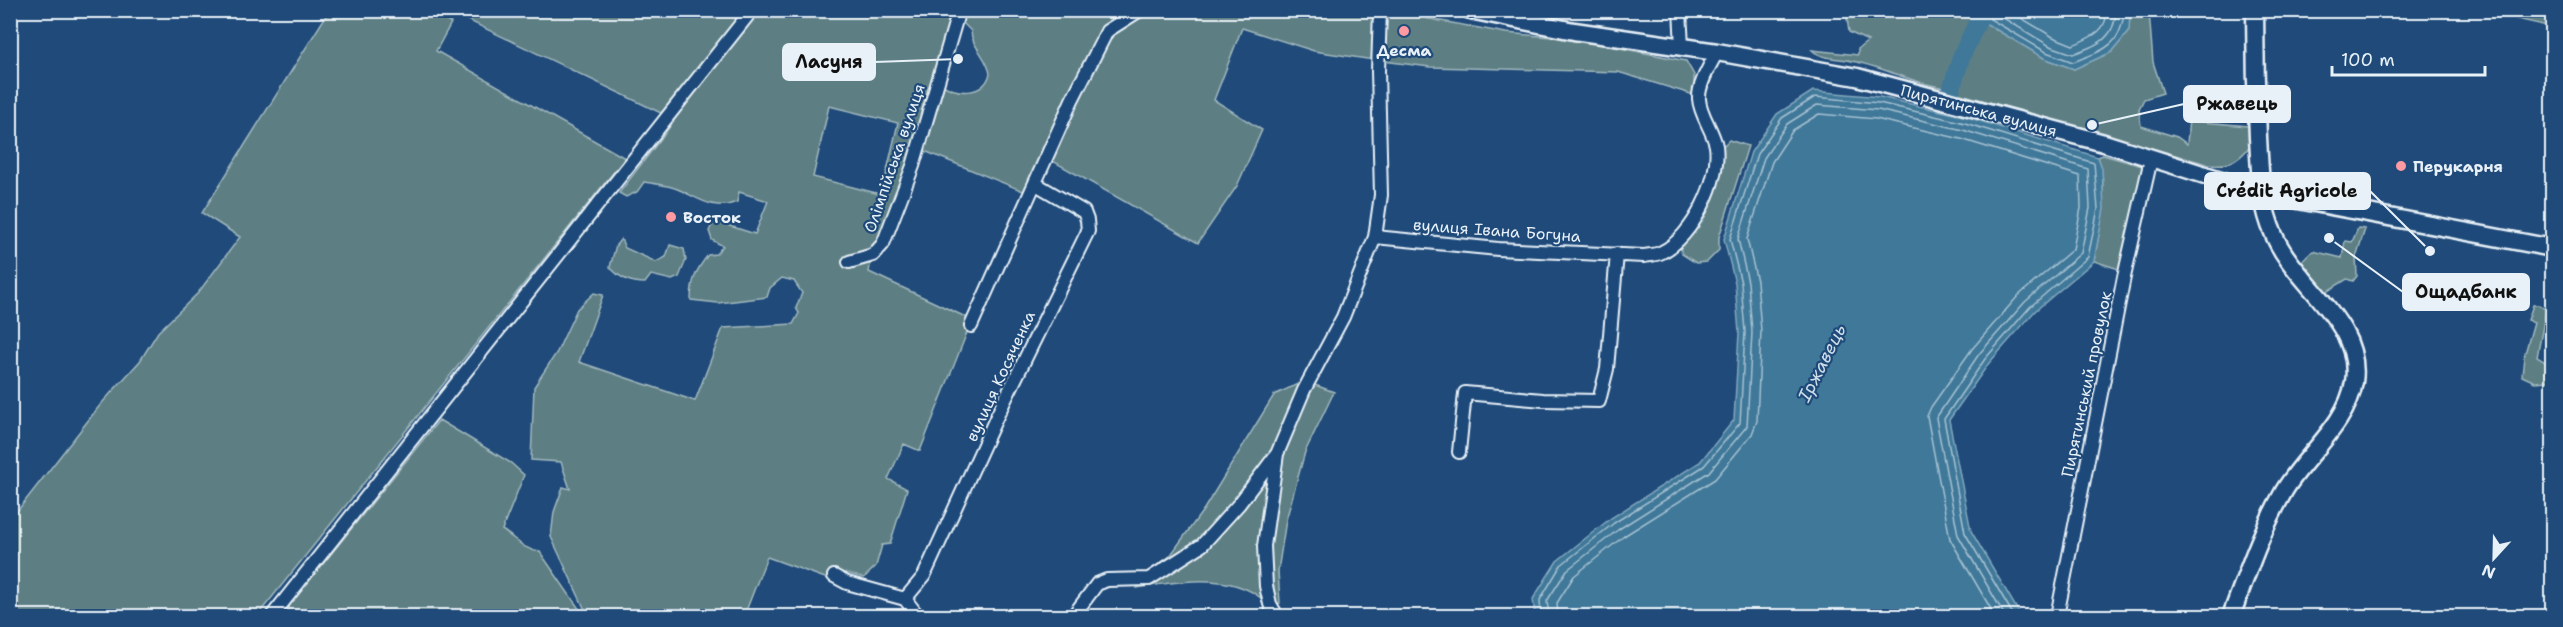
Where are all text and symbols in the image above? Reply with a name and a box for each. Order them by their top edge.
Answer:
marker: Десма [1397,24,1411,38]
scale bar [2332,39,2485,77]
place label: Десма [1376,40,1432,61]
callout: Ласуня [783,44,875,80]
text: 100 m [2341,48,2395,72]
text: Ласуня [795,50,863,74]
street label: Пирятинська вулиця [1898,79,2059,141]
street label: Олімпійська вулиця [859,81,930,235]
callout: Ржавець [2184,86,2290,122]
text: Ржавець [2196,92,2278,116]
place label: Перукарня [2413,156,2503,177]
marker: Перукарня [2394,159,2408,173]
callout: Crédit Agricole [2205,173,2370,209]
text: Crédit Agricole [2216,179,2358,203]
place label: Восток [683,207,741,228]
marker: Восток [664,210,678,224]
street label: вулиця Івана Богуна [1412,214,1582,247]
callout: Ощадбанк [2403,274,2529,310]
text: Ощадбанк [2415,280,2517,304]
street label: Пирятинський провулок [2057,289,2117,479]
street label: вулиця Косяченка [961,307,1040,445]
water label: Іржавець [1792,320,1852,407]
north arrow [2464,528,2524,588]
text: N [2479,559,2498,584]

